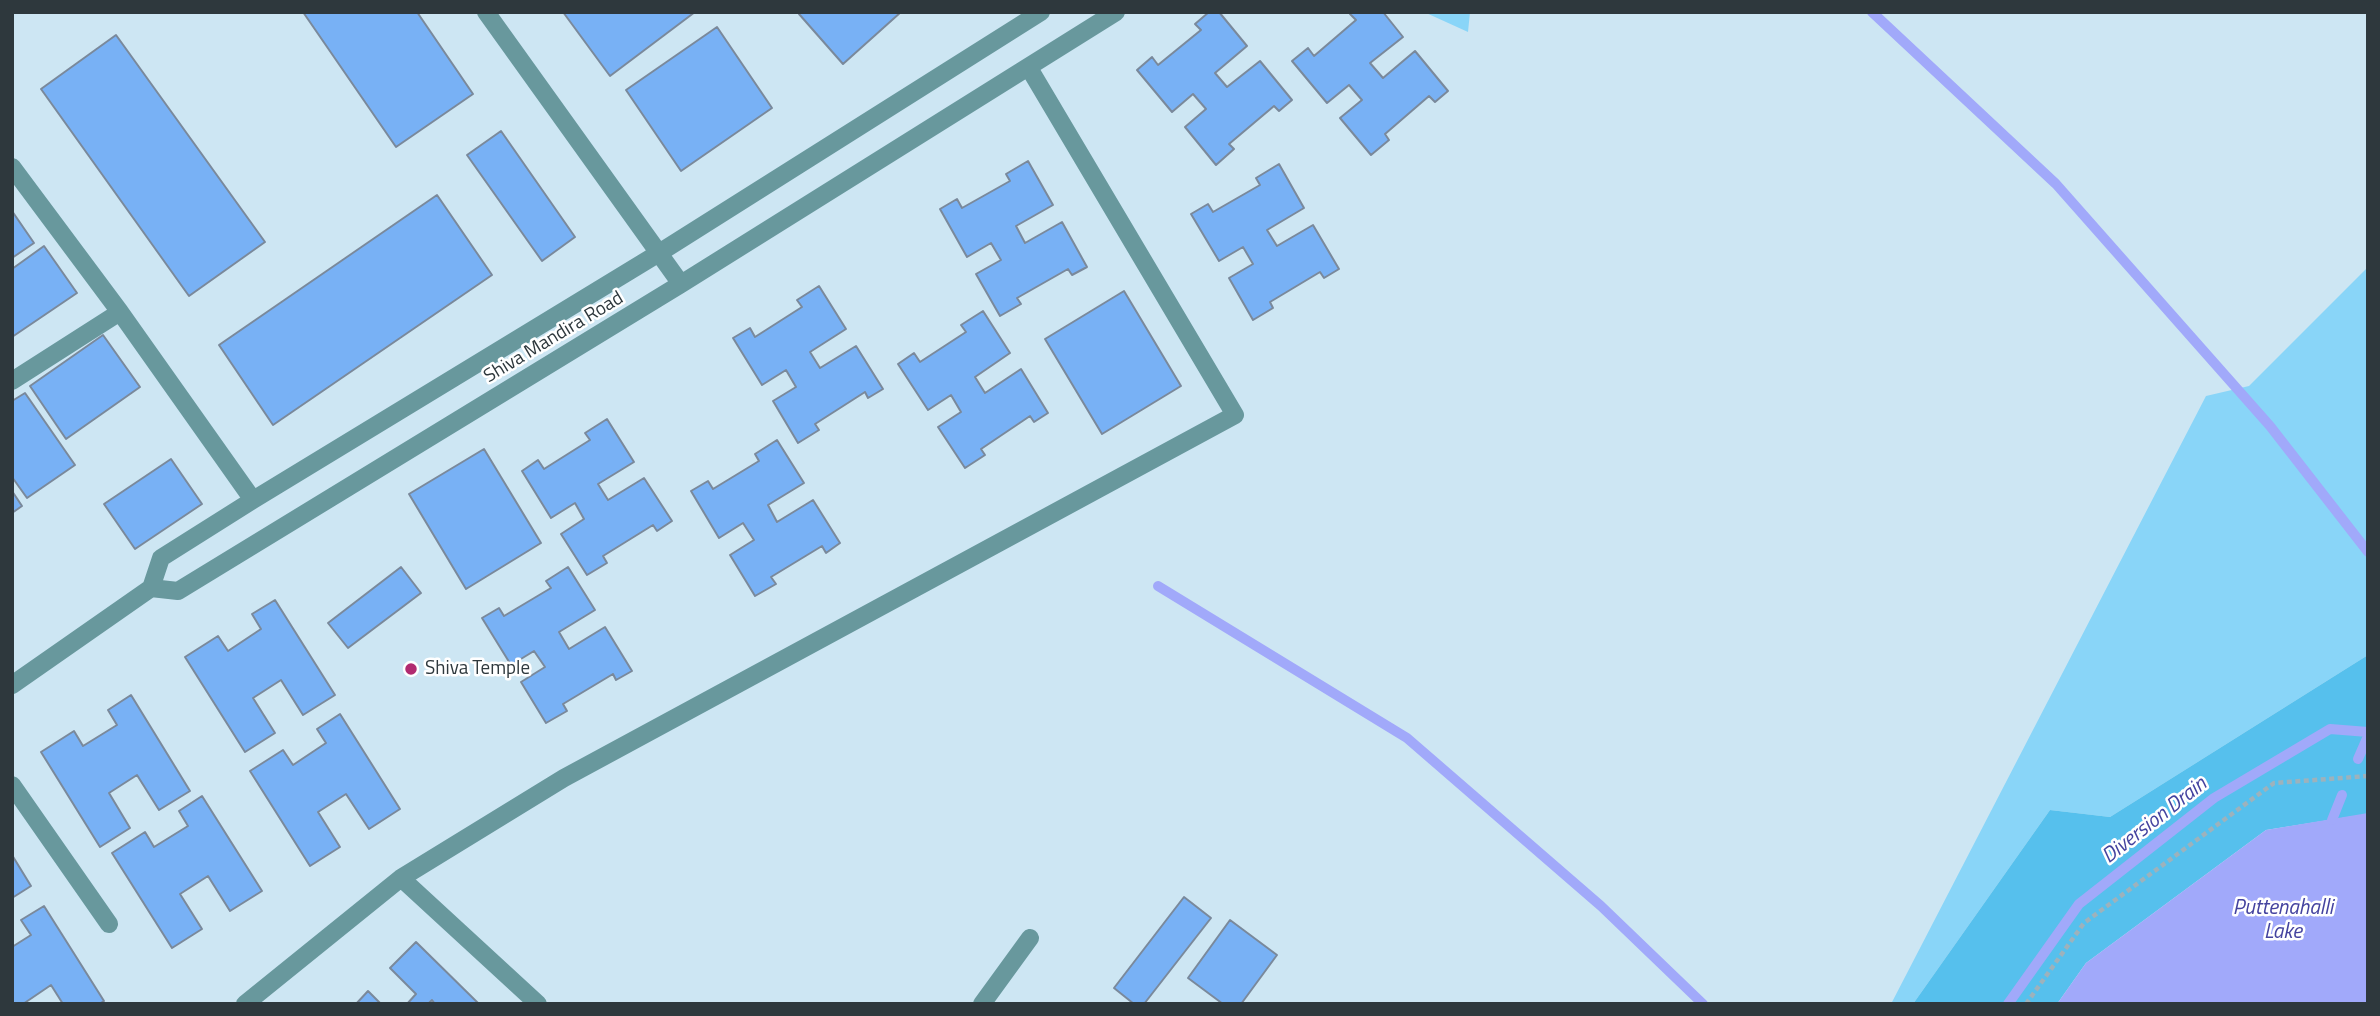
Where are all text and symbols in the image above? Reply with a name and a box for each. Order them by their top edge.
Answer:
street label: Shiva Mandira Road [480,287,628,389]
place label: Shiva Temple [425,658,530,680]
marker: Shiva Temple [403,661,419,677]
water label: Diversion Drain [2098,772,2212,870]
water label: Puttenahalli Lake [2233,896,2333,946]

